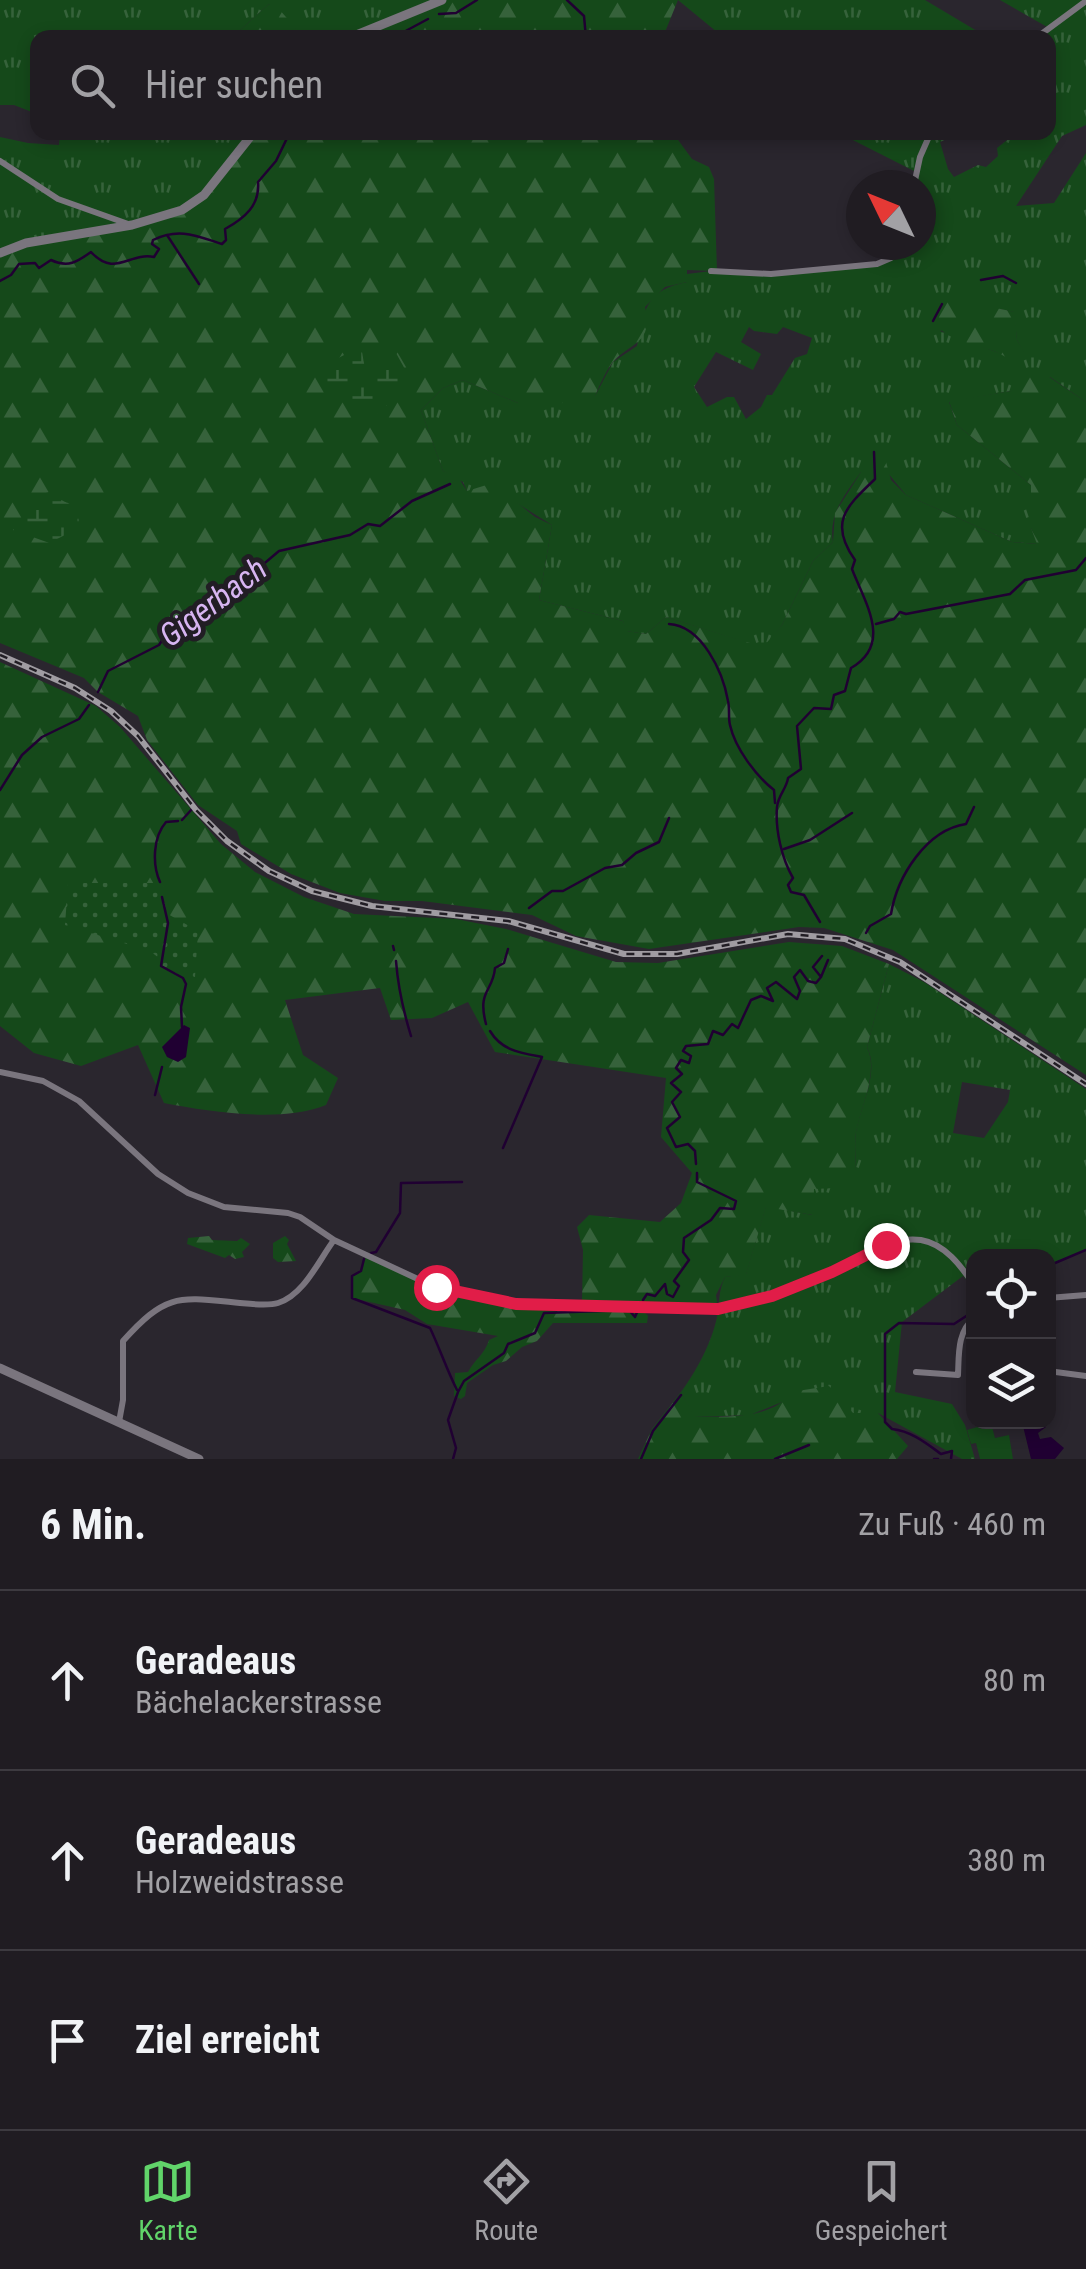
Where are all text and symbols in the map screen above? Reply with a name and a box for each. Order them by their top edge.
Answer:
search box [30,30,1056,140]
icon: search [65,58,120,113]
text: Hier suchen [145,63,323,107]
north arrow [846,170,936,260]
water label: Gigerbach [152,549,274,655]
route end [864,1223,910,1269]
map controls [966,1249,1056,1429]
button: locate [966,1249,1056,1339]
route start [414,1265,460,1311]
button: layers [966,1339,1056,1429]
text: 6 Min. [40,1500,146,1549]
text: Zu Fuß · 460 m [858,1505,1046,1543]
text: Geradeaus [135,1639,296,1683]
icon: ahead [40,1653,95,1708]
text: 80 m [983,1661,1046,1699]
text: Bächelackerstrasse [135,1683,382,1721]
text: Geradeaus [135,1819,296,1863]
icon: ahead [40,1833,95,1888]
text: 380 m [967,1841,1046,1879]
text: Holzweidstrasse [135,1863,344,1901]
icon: arrive [40,2013,95,2068]
text: Ziel erreicht [135,2018,320,2062]
tab: Karte [138,2154,198,2247]
tab: Route [474,2154,538,2247]
tab: Gespeichert [815,2154,948,2247]

